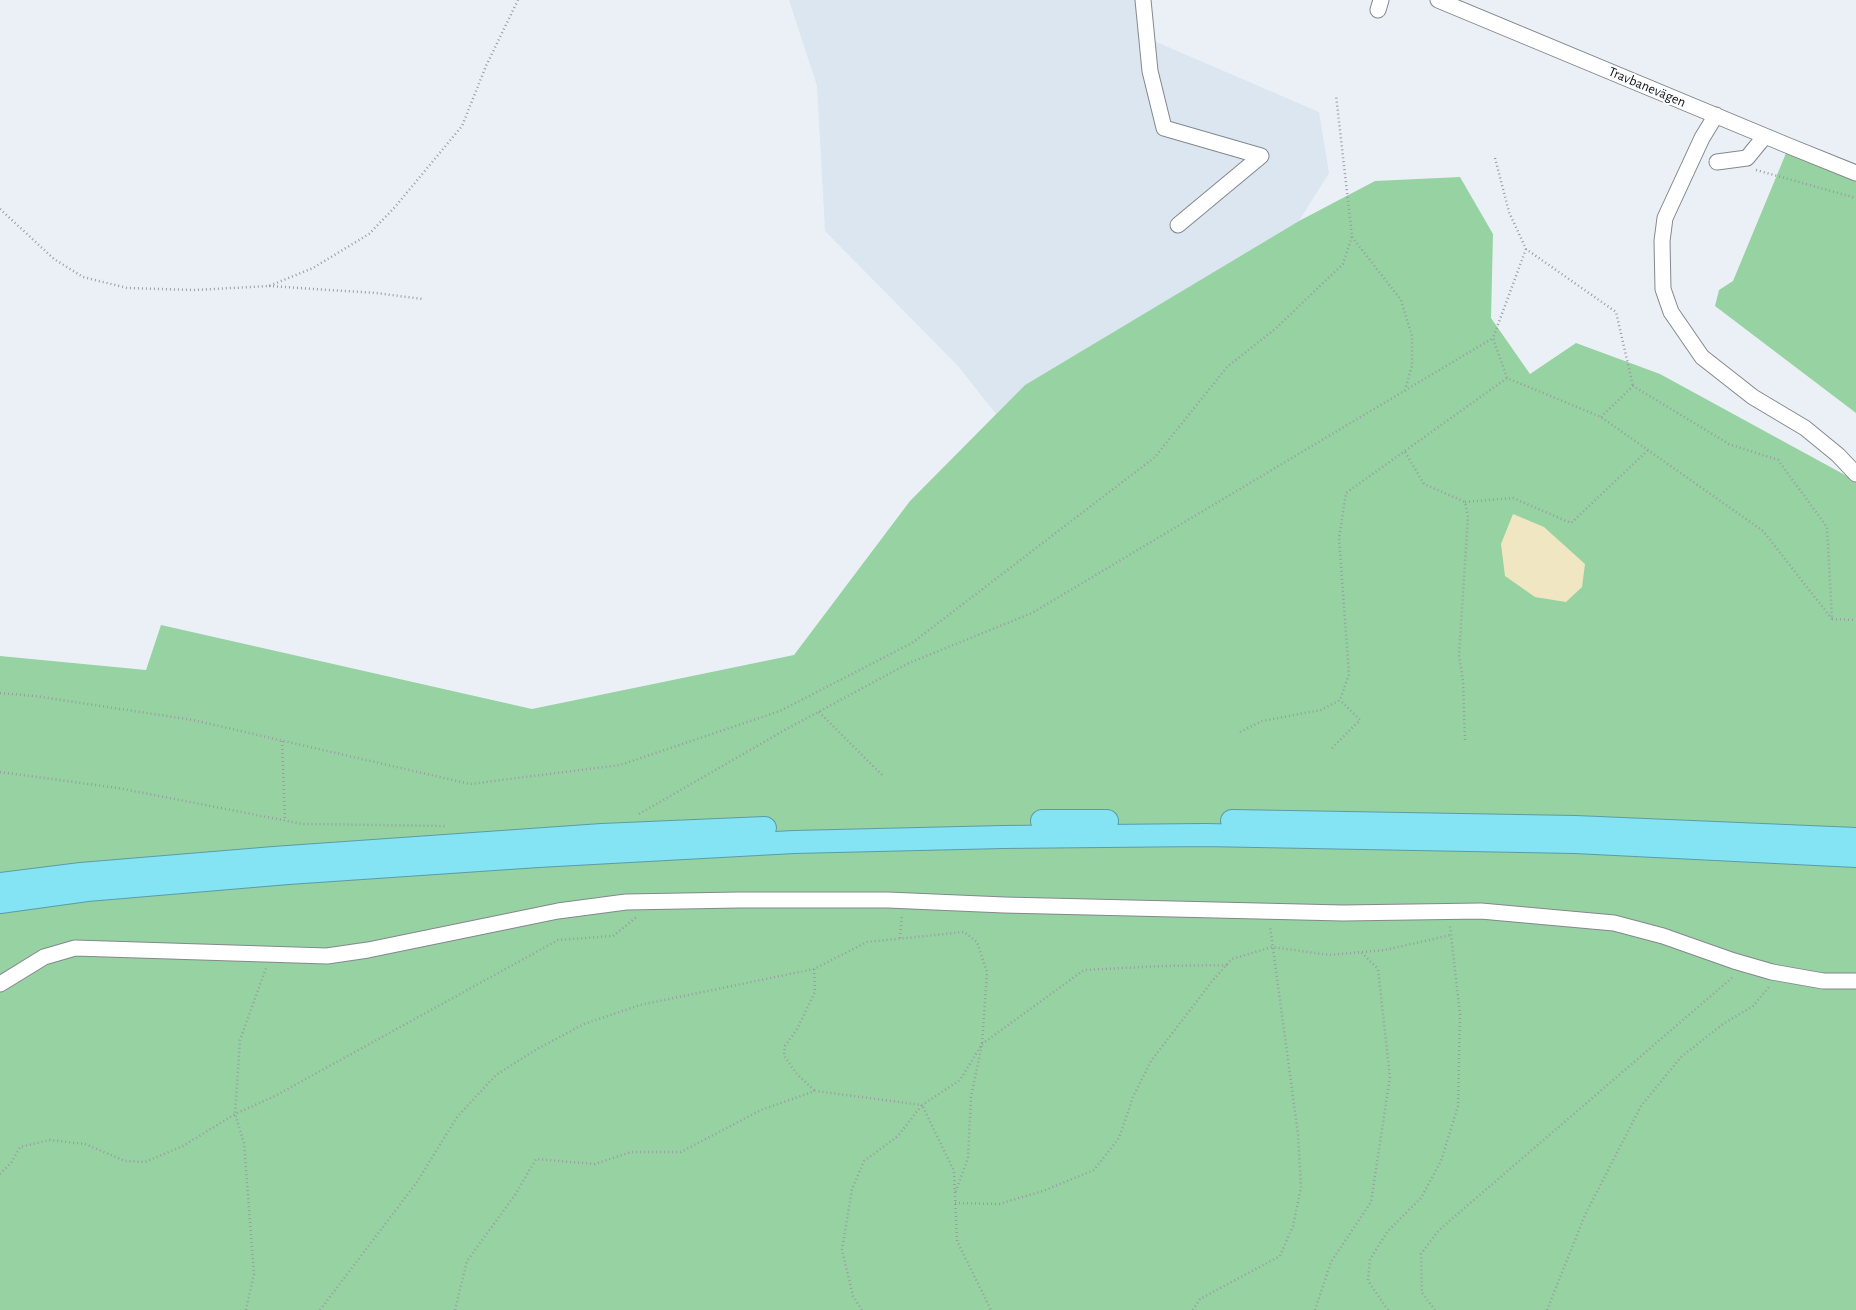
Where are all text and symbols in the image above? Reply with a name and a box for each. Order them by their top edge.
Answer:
street label: Travbanevägen [1606,63,1688,111]

